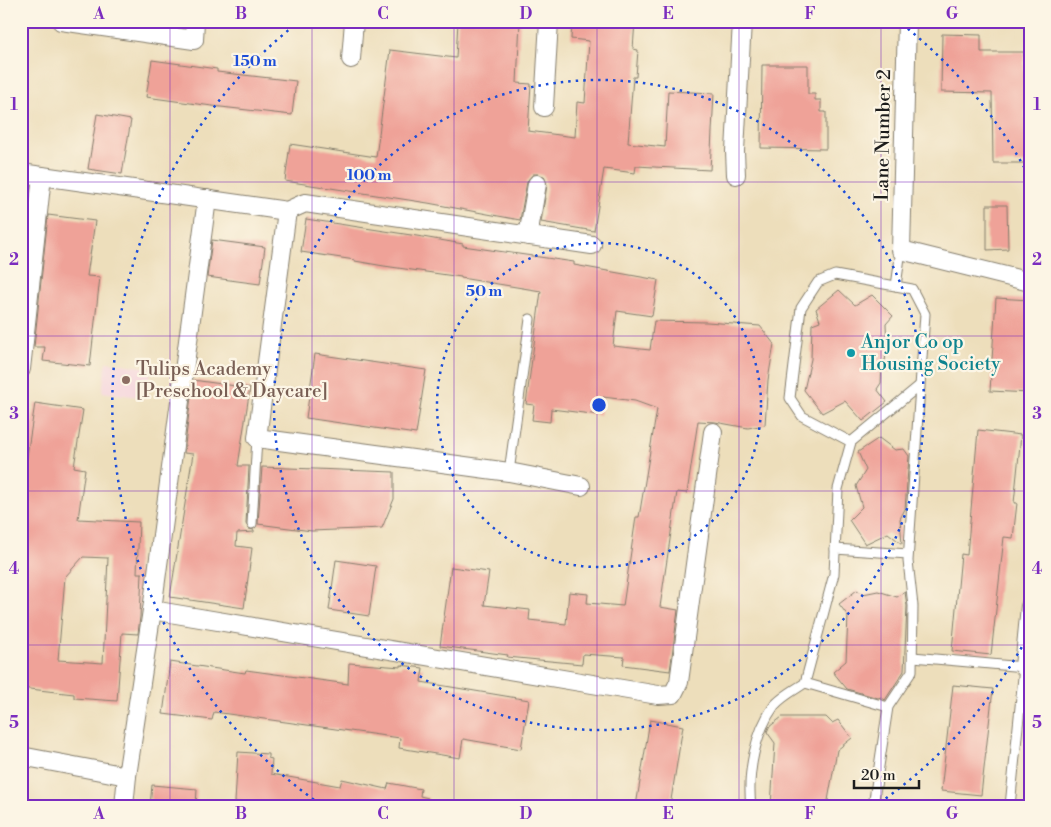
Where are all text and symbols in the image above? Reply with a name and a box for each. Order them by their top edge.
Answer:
text: A [92,4,105,24]
text: B [235,4,247,24]
text: C [377,4,389,24]
text: D [520,4,533,24]
text: E [662,4,674,24]
text: F [804,4,816,24]
text: G [946,4,959,24]
text: 150 m [233,52,277,71]
street label: Lane Number 2 [870,69,896,201]
text: 1 [10,95,18,115]
text: 1 [1033,95,1041,115]
text: 100 m [347,166,392,185]
text: 2 [9,250,19,270]
text: 2 [1032,250,1042,270]
text: 50 m [466,282,502,301]
place label: Anjor Co op Housing Society [860,330,1001,376]
marker: Anjor Co op Housing Society [845,347,857,359]
place label: Tulips Academy [Preschool & Daycare] [136,357,328,403]
marker: Tulips Academy [Preschool & Daycare] [120,374,132,386]
centre of rings [590,396,608,414]
text: 3 [9,404,19,424]
text: 3 [1032,404,1042,424]
text: 4 [9,559,20,579]
text: 4 [1032,559,1043,579]
text: 5 [9,713,19,733]
text: 5 [1032,713,1042,733]
scale bar [854,757,918,789]
text: 20 m [861,766,896,785]
text: A [92,804,105,824]
text: B [235,804,247,824]
text: C [377,804,389,824]
text: D [520,804,533,824]
text: E [662,804,674,824]
text: F [804,804,816,824]
text: G [946,804,959,824]

